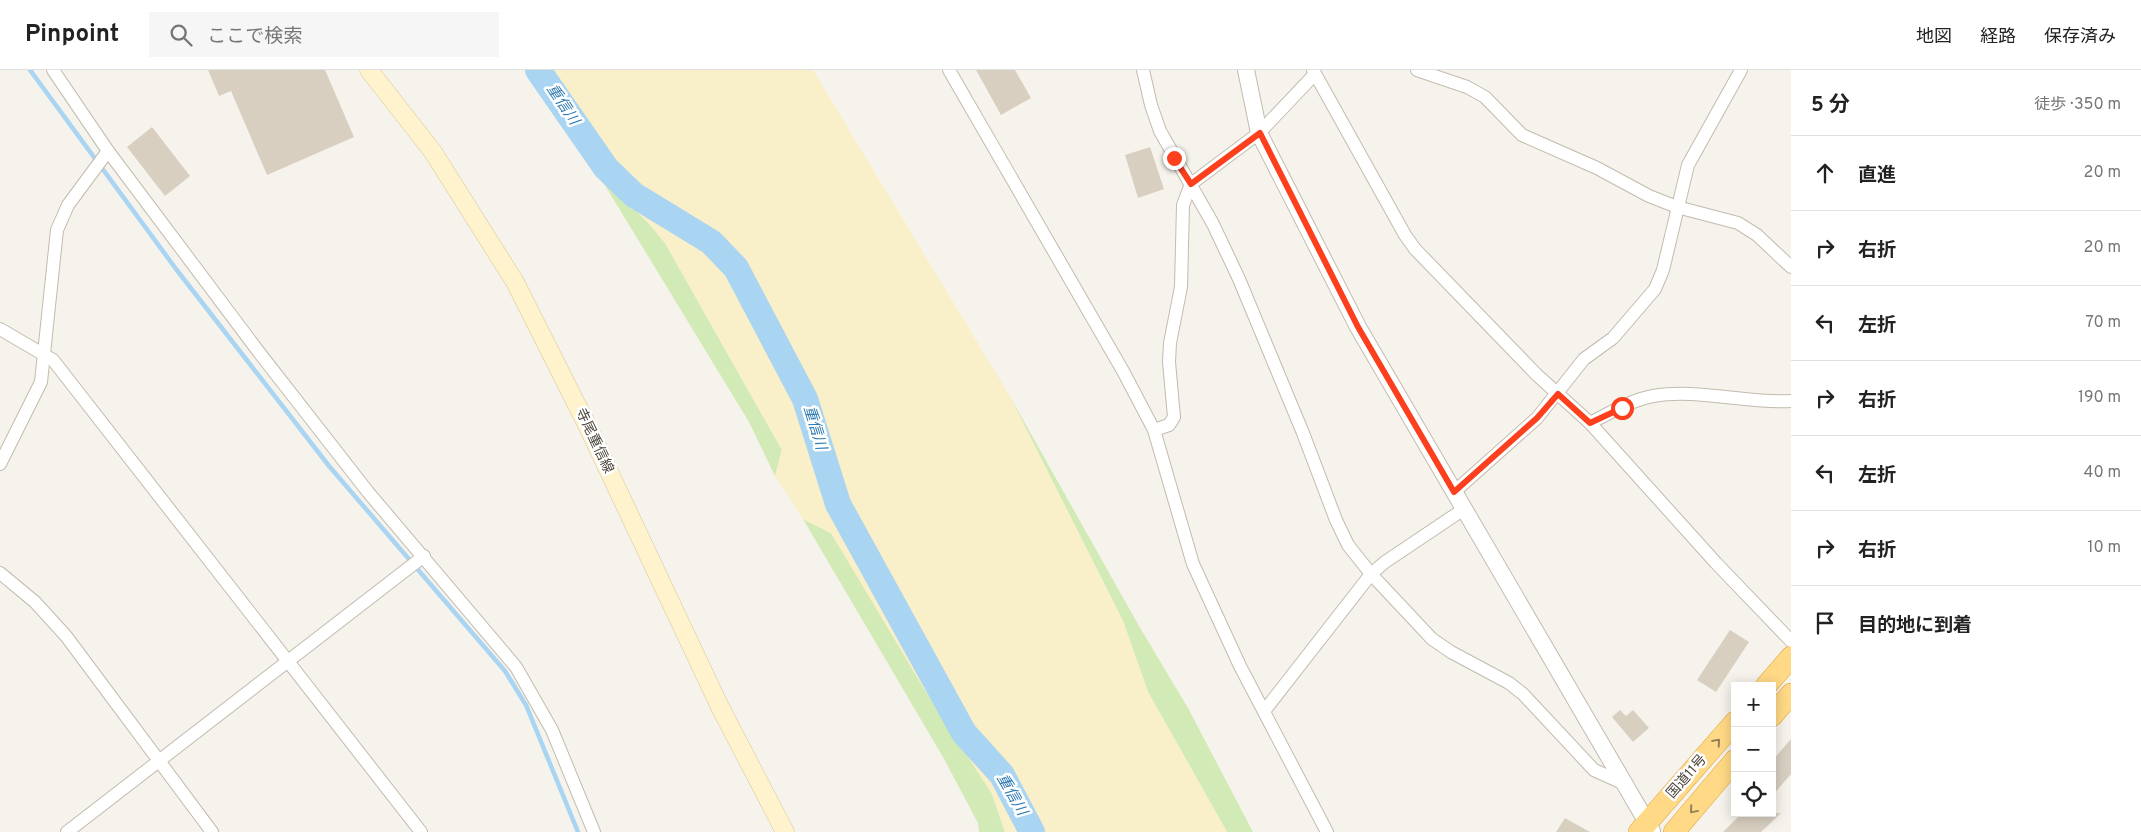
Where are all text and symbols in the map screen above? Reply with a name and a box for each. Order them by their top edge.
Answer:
search box [149,12,499,57]
text: Pinpoint [25,20,119,50]
icon: search [167,21,195,49]
text: ここで検索 [207,25,302,49]
text: 地図 [1916,26,1952,49]
text: 経路 [1980,26,2016,49]
text: 保存済み [2044,26,2116,49]
water label: 重信川 [542,81,584,131]
text: 5 分 [1811,92,1850,119]
text: 徒歩 · 350 m [2034,95,2121,115]
route end [1163,147,1186,170]
icon: ahead [1811,159,1839,187]
text: 20 m [2084,163,2121,183]
text: 直進 [1858,164,1896,188]
icon: right [1811,234,1839,262]
text: 20 m [2084,238,2121,258]
text: 右折 [1858,239,1896,263]
icon: left [1811,309,1839,337]
text: 70 m [2086,313,2121,333]
text: 左折 [1858,314,1896,338]
icon: right [1811,384,1839,412]
text: 190 m [2078,388,2121,408]
text: 右折 [1858,389,1896,413]
route start [1611,397,1634,420]
water label: 重信川 [798,404,830,454]
street label: 寺尾重信線 [572,406,616,476]
icon: left [1811,459,1839,487]
text: 40 m [2083,463,2121,483]
text: 左折 [1858,464,1896,488]
icon: right [1811,534,1839,562]
text: 10 m [2087,538,2121,558]
text: 右折 [1858,539,1896,563]
icon: arrive [1811,609,1839,637]
text: 目的地に到着 [1858,614,1972,638]
map controls [1731,682,1776,817]
button: + [1731,682,1776,727]
button: − [1731,727,1776,772]
one-way arrow [1711,739,1720,748]
street label: 国道11号 [1663,752,1711,802]
water label: 重信川 [992,771,1031,821]
button: locate [1731,772,1776,817]
one-way arrow [1690,804,1699,813]

